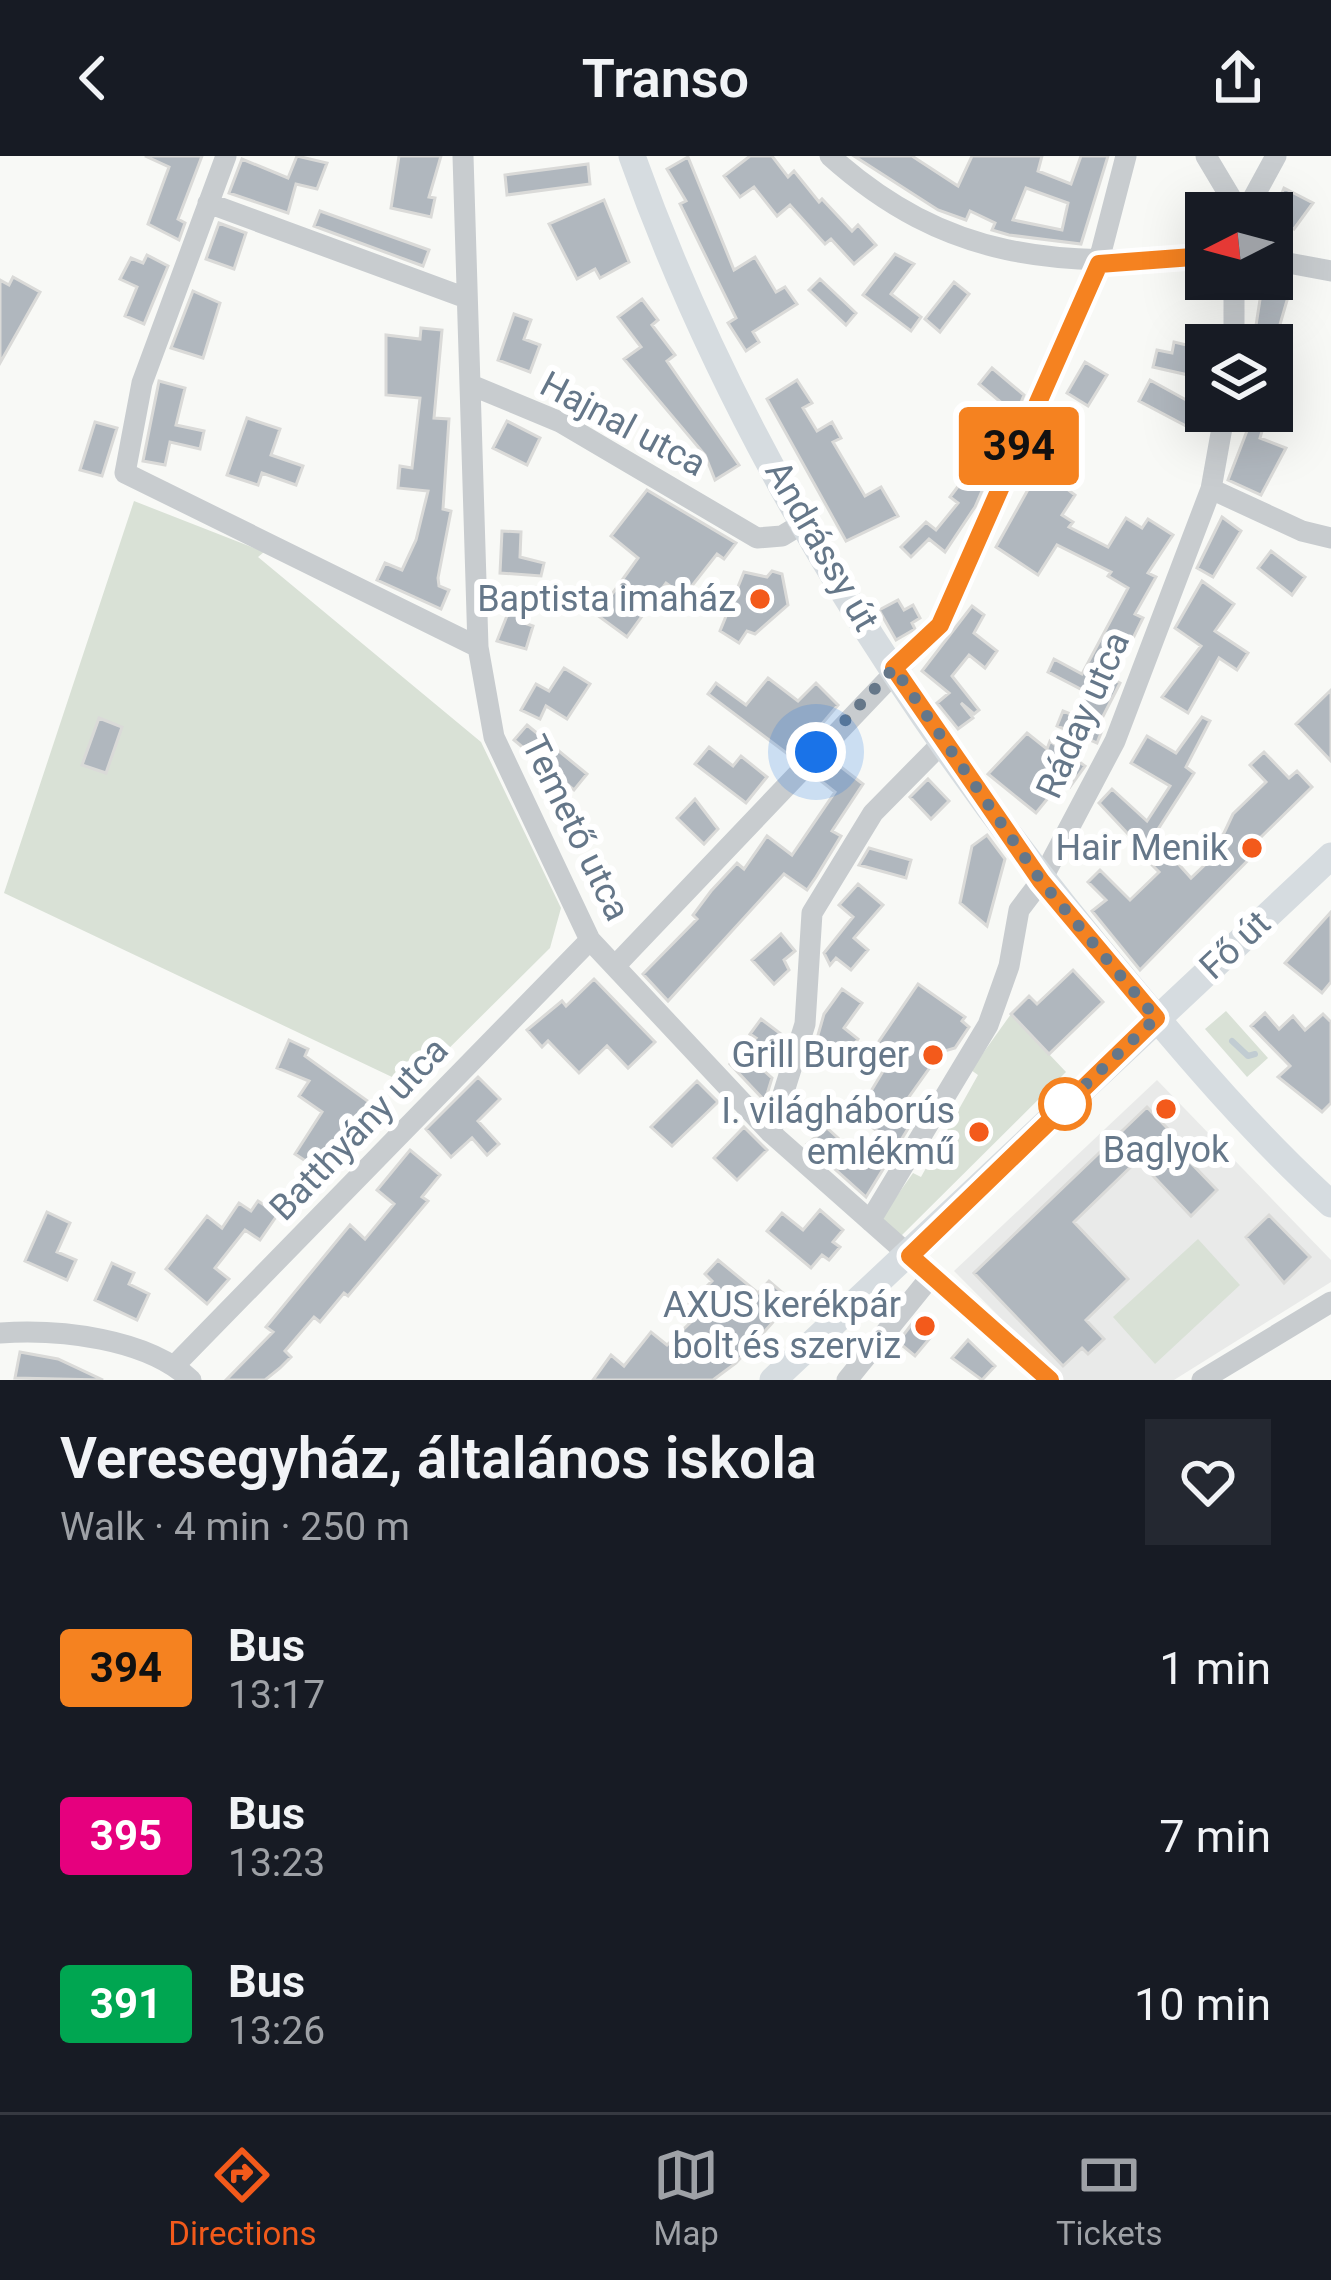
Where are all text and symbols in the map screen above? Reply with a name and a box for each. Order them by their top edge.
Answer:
icon: back [60,45,126,111]
icon: share [1205,45,1271,111]
text: Transo [582,47,749,110]
north arrow [1185,192,1293,300]
map controls [1185,192,1293,432]
button: layers [1185,324,1293,432]
street label: Hajnal utca [533,363,713,485]
line badge: 394 [950,407,1088,485]
text: 394 [983,421,1055,470]
street label: Andrássy út [756,453,888,639]
place label: Baptista imaház [477,578,736,620]
marker: Baptista imaház [747,586,773,612]
street label: Ráday utca [1028,625,1138,805]
your location [786,722,846,782]
street label: Temető utca [513,729,639,927]
place label: Hair Menik [1055,827,1229,869]
marker: Hair Menik [1239,835,1265,861]
street label: Fő út [1191,902,1279,988]
street label: Batthyány utca [261,1029,457,1229]
place label: Grill Burger [731,1034,909,1076]
marker: Grill Burger [920,1042,946,1068]
unlabelled marker [1040,1079,1090,1129]
place label: I. világháborús emlékmű [721,1090,955,1173]
marker: Baglyok [1153,1096,1179,1122]
marker: I. világháborús emlékmű [966,1119,992,1145]
place label: Baglyok [1103,1129,1230,1171]
place label: AXUS kerékpár bolt és szerviz [663,1284,901,1367]
marker: AXUS kerékpár bolt és szerviz [912,1313,938,1339]
button: heart [1145,1419,1271,1545]
text: Veresegyház, általános iskola [60,1425,817,1492]
text: Walk · 4 min · 250 m [60,1504,410,1550]
text: Bus [228,1619,305,1672]
text: 1 min [1159,1642,1271,1695]
text: 394 [90,1643,162,1692]
text: 13:17 [228,1672,325,1718]
text: Bus [228,1787,305,1840]
text: 7 min [1159,1810,1271,1863]
text: 395 [90,1811,162,1860]
text: 13:23 [228,1840,325,1886]
text: Bus [228,1955,305,2008]
text: 10 min [1134,1978,1271,2031]
text: 391 [90,1979,162,2028]
text: 13:26 [228,2008,325,2054]
tab: Directions [168,2142,317,2253]
tab: Map [653,2142,719,2253]
tab: Tickets [1056,2142,1163,2253]

